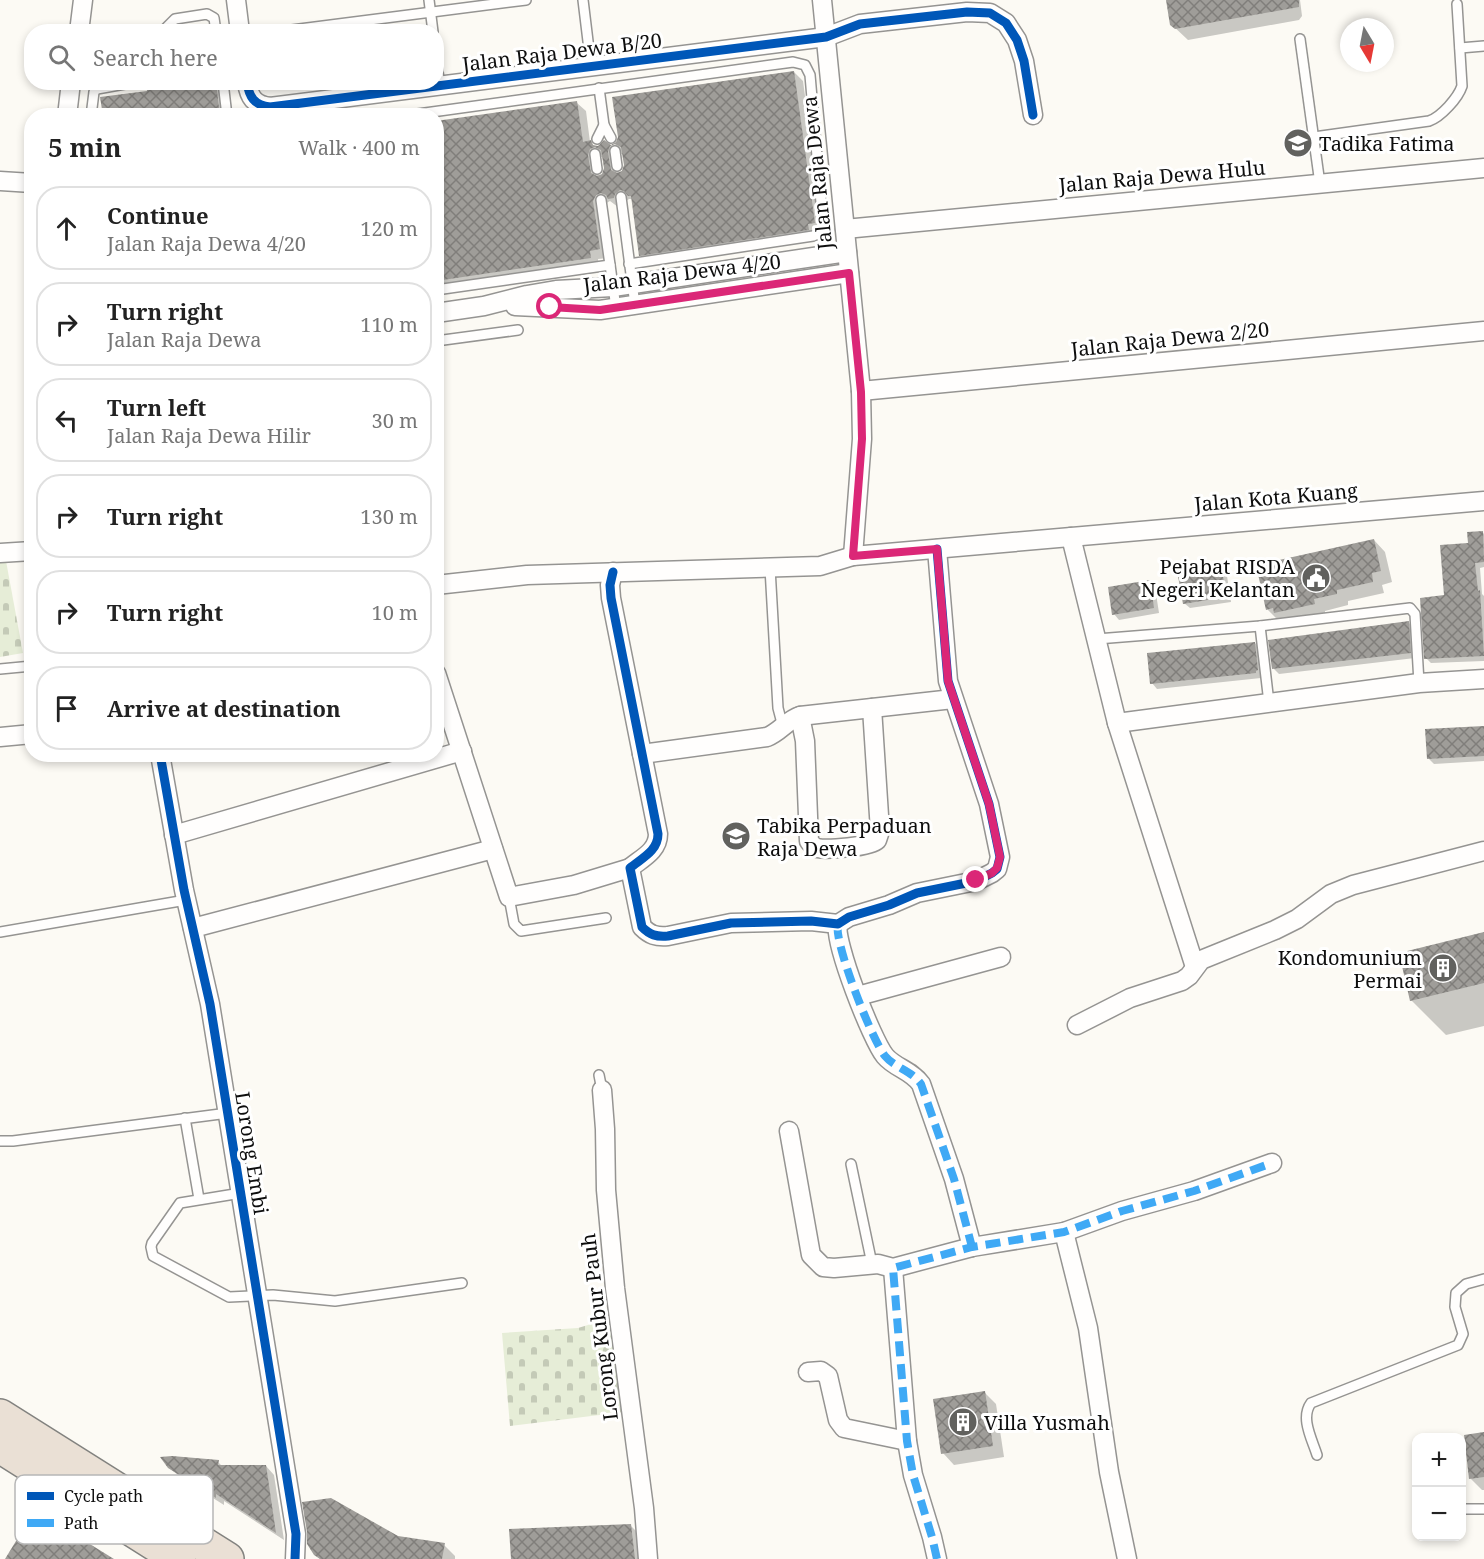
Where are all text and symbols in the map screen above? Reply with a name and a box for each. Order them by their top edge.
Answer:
north arrow [1340,18,1394,72]
search box [24,24,444,90]
street label: Jalan Raja Dewa B/20 [460,26,663,78]
icon: search [45,41,78,74]
text: Search here [93,42,218,72]
street label: Jalan Raja Dewa [795,95,839,252]
school or university icon: Tadika Fatima [1282,127,1314,159]
text: 5 min [48,129,122,165]
place label: Tadika Fatima [1319,130,1455,157]
text: Walk · 400 m [298,134,420,161]
street label: Jalan Raja Dewa Hulu [1057,153,1267,199]
text: Continue [107,200,209,230]
icon: ahead [50,212,83,245]
text: 120 m [360,215,418,242]
text: Jalan Raja Dewa 4/20 [107,230,306,257]
street label: Jalan Raja Dewa 4/20 [581,247,782,299]
route start [536,293,562,319]
text: Turn right [107,296,223,326]
icon: right [50,308,83,341]
text: 110 m [360,311,418,338]
street label: Jalan Raja Dewa 2/20 [1069,315,1270,363]
text: Jalan Raja Dewa [107,326,262,353]
text: Turn left [107,392,206,422]
icon: left [50,404,83,437]
text: 30 m [372,407,418,434]
text: Jalan Raja Dewa Hilir [107,422,311,449]
street label: Jalan Kota Kuang [1192,476,1359,518]
icon: right [50,500,83,533]
text: Turn right [107,501,223,531]
text: 130 m [360,503,418,530]
place label: Pejabat RISDA Negeri Kelantan [1141,553,1296,603]
public building icon: Pejabat RISDA Negeri Kelantan [1300,562,1332,594]
icon: right [50,596,83,629]
text: Turn right [107,597,223,627]
text: 10 m [372,599,418,626]
icon: arrive [50,692,83,725]
text: Arrive at destination [107,693,341,723]
place label: Tabika Perpaduan Raja Dewa [757,812,932,862]
school or university icon: Tabika Perpaduan Raja Dewa [720,820,752,852]
route end [962,866,988,892]
place label: Kondomunium Permai [1278,944,1423,994]
building icon: Kondomunium Permai [1427,952,1459,984]
street label: Lorong Embi [229,1090,275,1217]
street label: Lorong Kubur Pauh [574,1232,624,1422]
building icon: Villa Yusmah [947,1406,979,1438]
place label: Villa Yusmah [984,1409,1110,1436]
map controls [1412,1433,1466,1541]
button: + [1412,1433,1466,1487]
legend [15,1475,213,1544]
text: Cycle path [64,1485,143,1507]
button: − [1412,1487,1466,1541]
text: Path [64,1512,98,1534]

